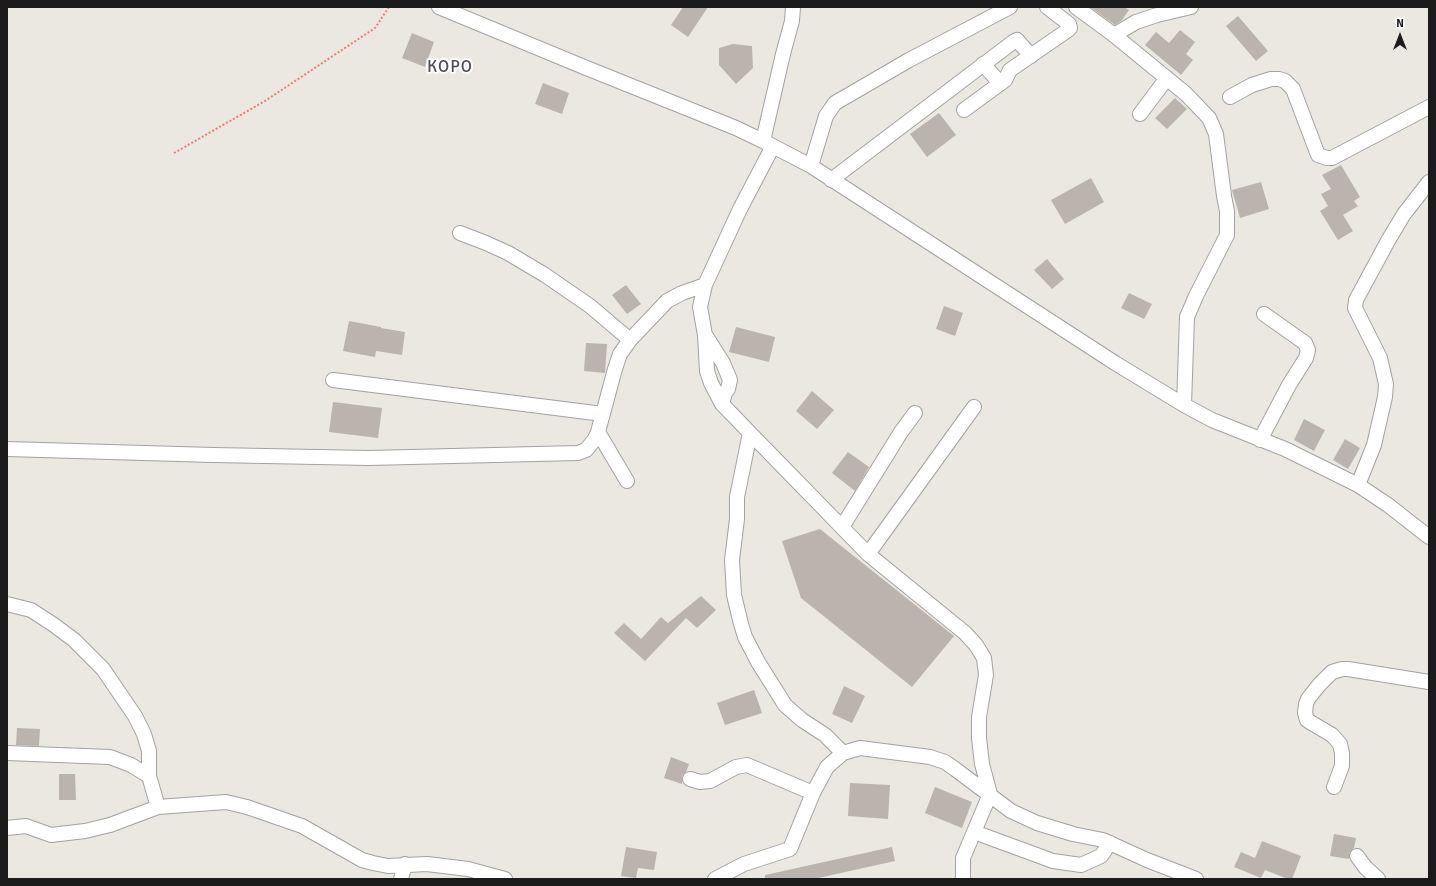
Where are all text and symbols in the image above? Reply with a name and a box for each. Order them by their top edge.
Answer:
north arrow [1380,16,1420,56]
text: N [1396,17,1404,30]
district label: KOPO [427,58,473,78]

